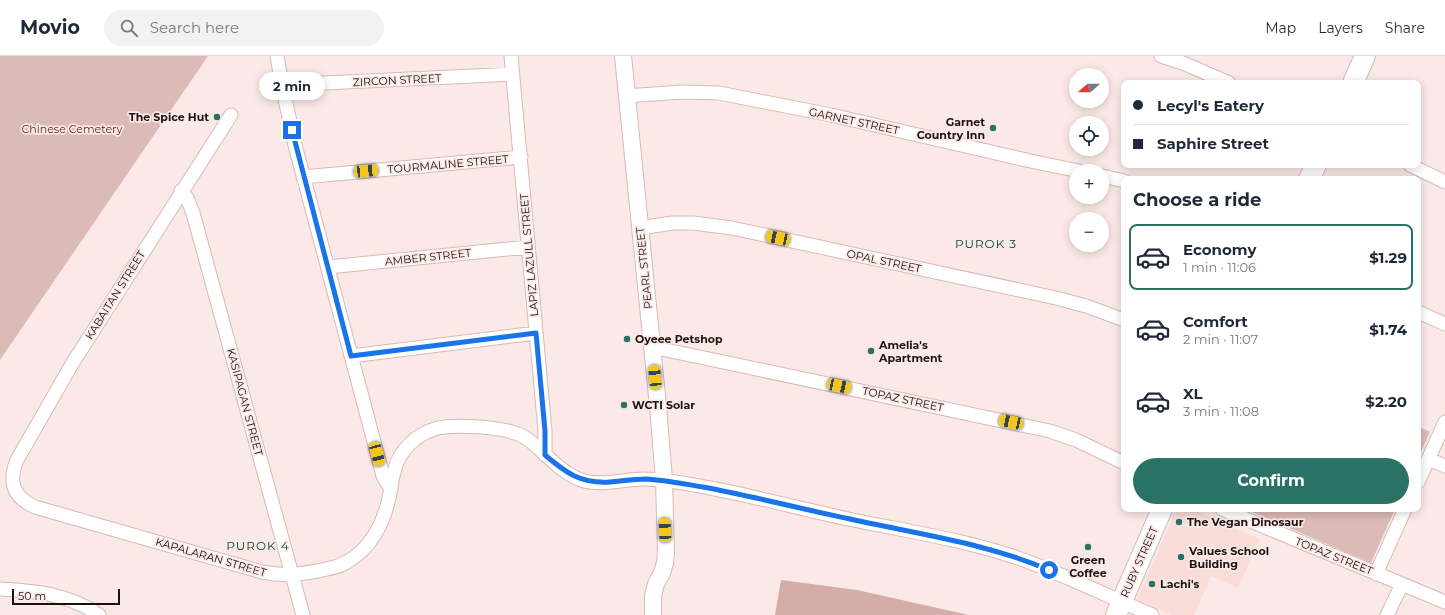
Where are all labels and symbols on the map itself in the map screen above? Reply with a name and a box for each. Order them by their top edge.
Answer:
north arrow [1069,68,1109,108]
street label: ZIRCON STREET [352,71,442,89]
callout: 2 min [259,72,325,100]
street label: GARNET STREET [808,105,901,138]
place label: The Spice Hut [129,110,209,124]
marker: The Spice Hut [212,112,222,122]
place label: Garnet Country Inn [917,115,985,142]
route end [283,121,301,139]
park label: Chinese Cemetery [22,122,122,136]
marker: Garnet Country Inn [988,123,998,133]
street label: TOURMALINE STREET [387,152,510,176]
car [354,164,378,178]
street label: LAPIZ LAZULL STREET [517,192,541,317]
street label: PEARL STREET [633,226,655,310]
car [765,230,791,246]
district label: PUROK 3 [955,236,1017,251]
street label: AMBER STREET [384,245,473,269]
street label: OPAL STREET [845,246,923,276]
street label: KABAITAN STREET [82,247,148,342]
place label: Oyeee Petshop [635,332,723,346]
marker: Oyeee Petshop [622,334,632,344]
place label: Amelia's Apartment [878,338,943,365]
marker: Amelia's Apartment [866,346,876,356]
street label: KASIPAGAN STREET [224,347,266,458]
car [648,365,662,389]
car [826,378,852,394]
street label: TOPAZ STREET [861,384,946,415]
place label: WCTI Solar [632,398,695,412]
marker: WCTI Solar [619,400,629,410]
car [998,414,1024,430]
car [368,441,386,467]
place label: The Vegan Dinosaur [1187,515,1304,529]
marker: The Vegan Dinosaur [1174,517,1184,527]
car [659,518,671,542]
street label: RUBY STREET [1117,524,1161,600]
street label: KAPALARAN STREET [154,534,269,580]
street label: TOPAZ STREET [1293,534,1376,578]
district label: PUROK 4 [226,538,290,553]
marker: Green Coffee [1083,542,1093,552]
place label: Values School Building [1188,544,1269,571]
marker: Values School Building [1176,552,1186,562]
place label: Green Coffee [1069,553,1107,580]
route start [1040,561,1058,579]
place label: Lachi's [1160,577,1199,591]
marker: Lachi's [1147,579,1157,589]
scale bar [12,587,120,606]

